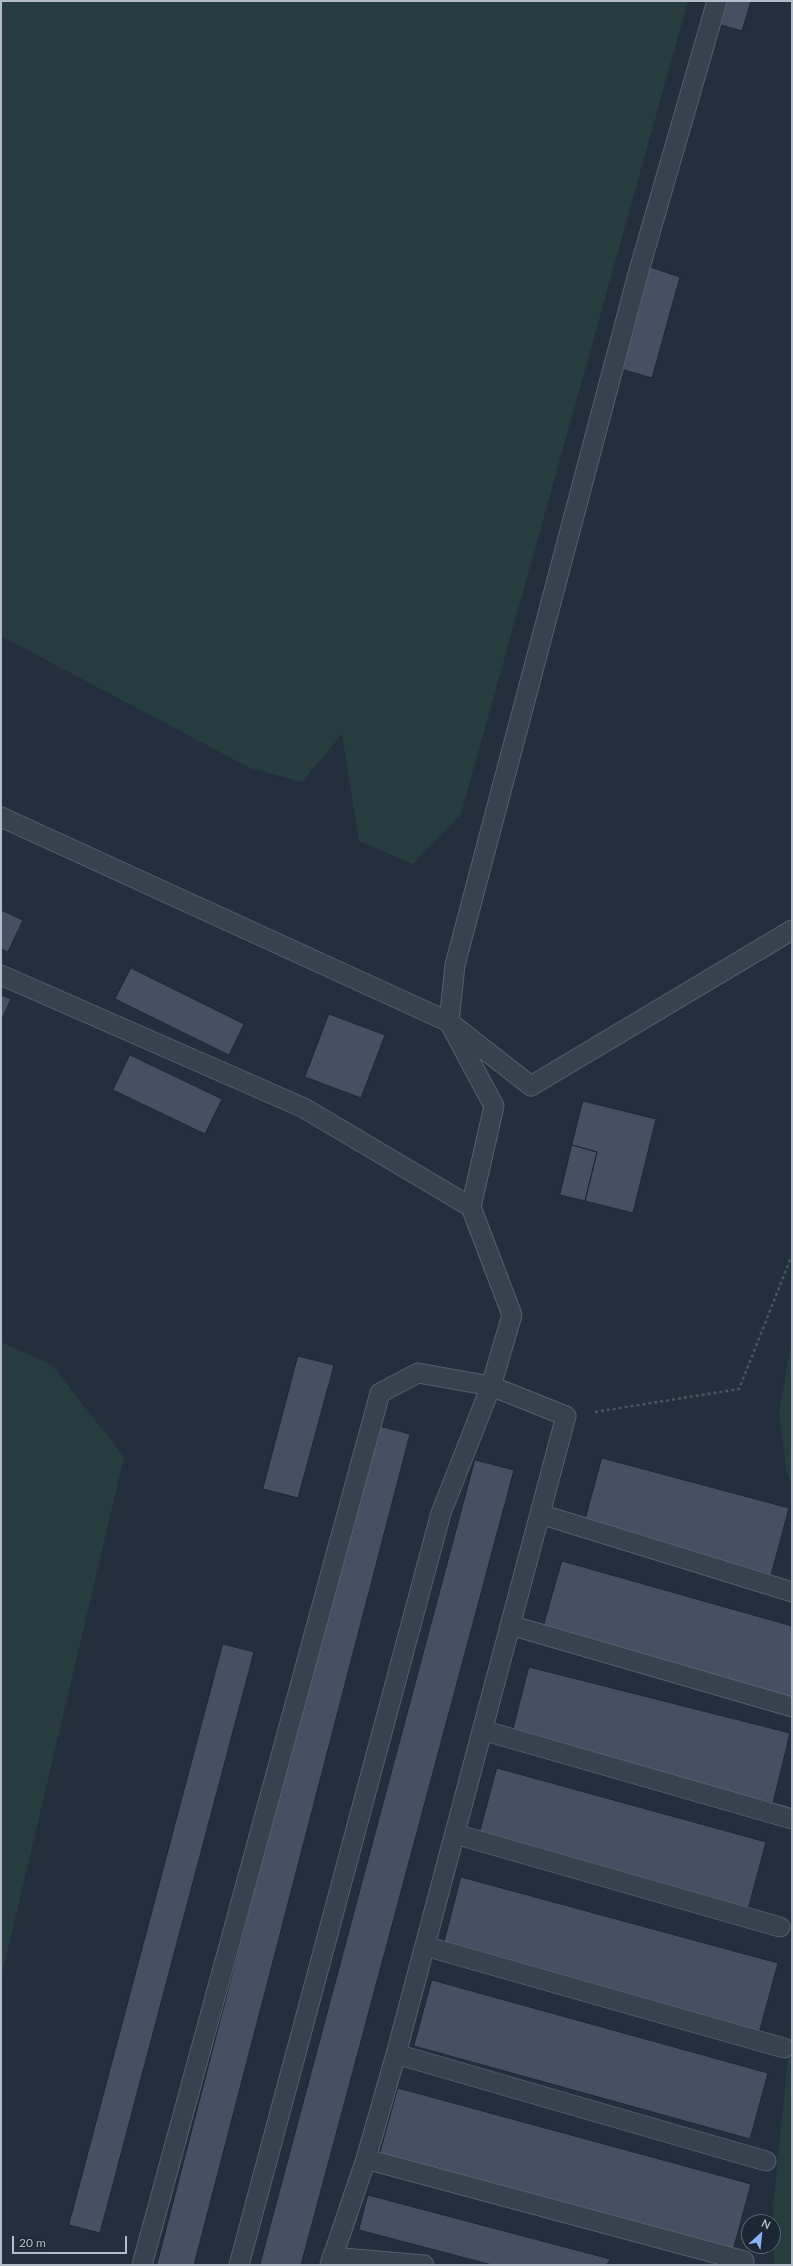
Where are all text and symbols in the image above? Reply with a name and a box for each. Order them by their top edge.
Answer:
north arrow [741,2214,781,2254]
text: N [759,2216,773,2231]
scale bar [14,2228,129,2254]
text: 20 m [19,2235,46,2250]

